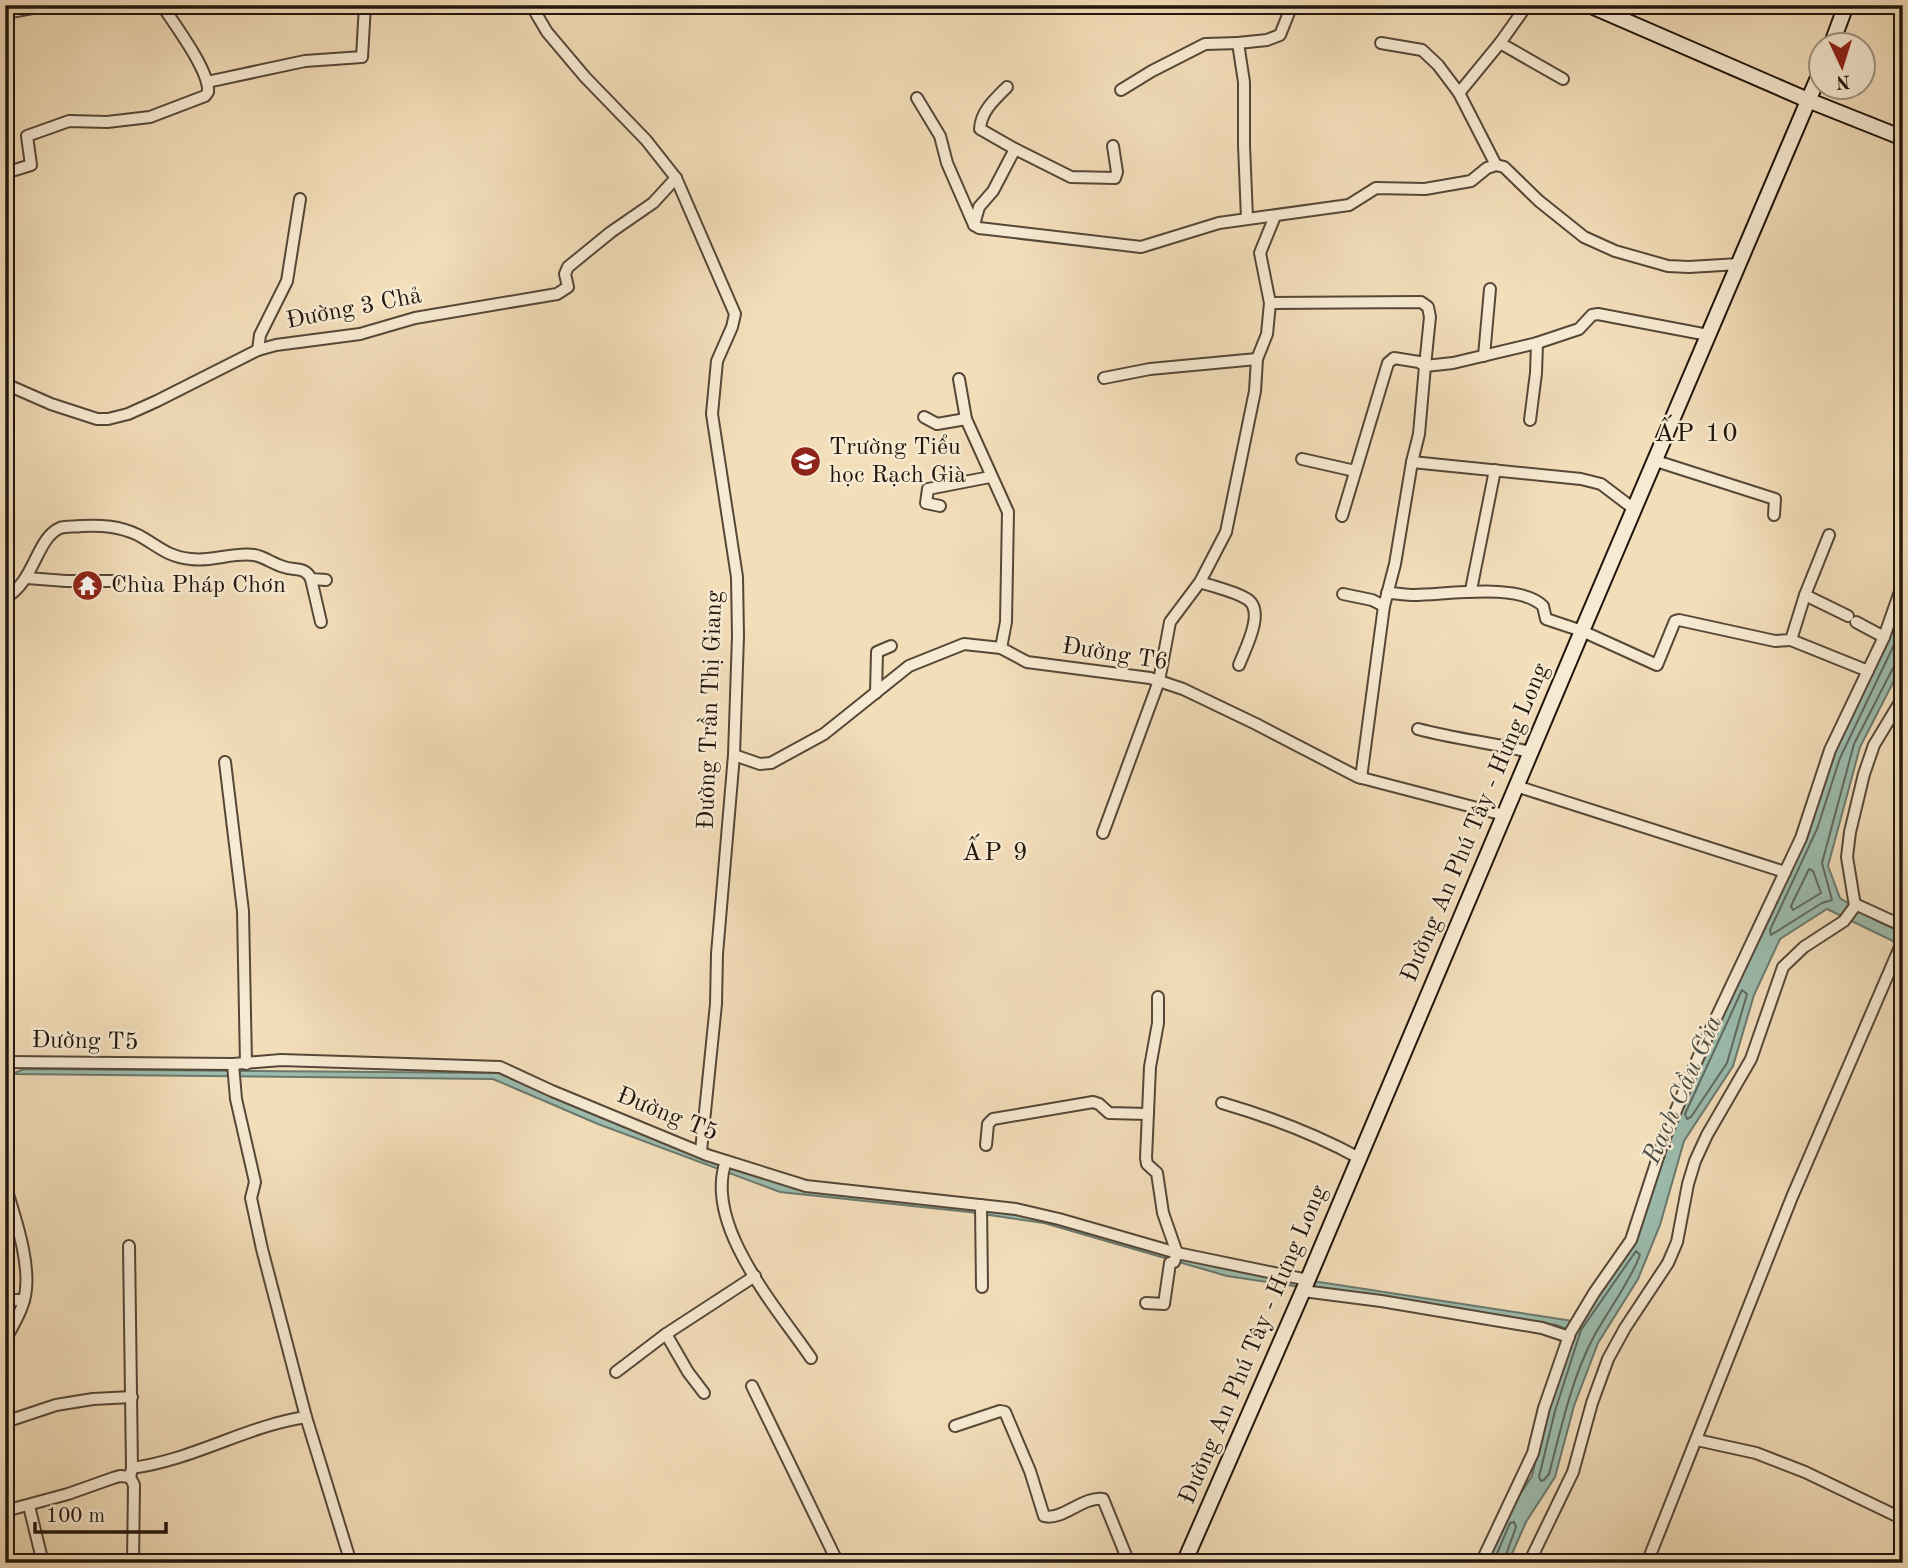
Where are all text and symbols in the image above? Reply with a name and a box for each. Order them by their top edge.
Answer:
north arrow [1806,32,1876,102]
text: N [1835,70,1851,90]
street label: Đường 3 Chả [284,284,424,334]
district label: ẤP 10 [1655,414,1739,447]
place label: Trường Tiểu học Rạch Già [829,434,966,488]
school or university icon: Trường Tiểu học Rạch Già [789,445,823,479]
temple icon: Chùa Pháp Chơn [71,569,105,603]
place label: Chùa Pháp Chơn [111,574,286,598]
street label: Đường Trần Thị Giang [693,590,727,830]
street label: Đường T6 [1060,635,1170,675]
street label: Đường An Phú Tây - Hưng Long [1398,660,1554,986]
district label: ẤP 9 [962,833,1030,866]
water label: Rạch Cầu Gia [1636,1011,1727,1169]
street label: Đường T5 [31,1029,139,1055]
street label: Đường T5 [613,1084,721,1146]
street label: Đường An Phú Tây - Hưng Long [1176,1182,1332,1508]
scale bar [35,1491,166,1535]
text: 100 m [46,1506,105,1527]

